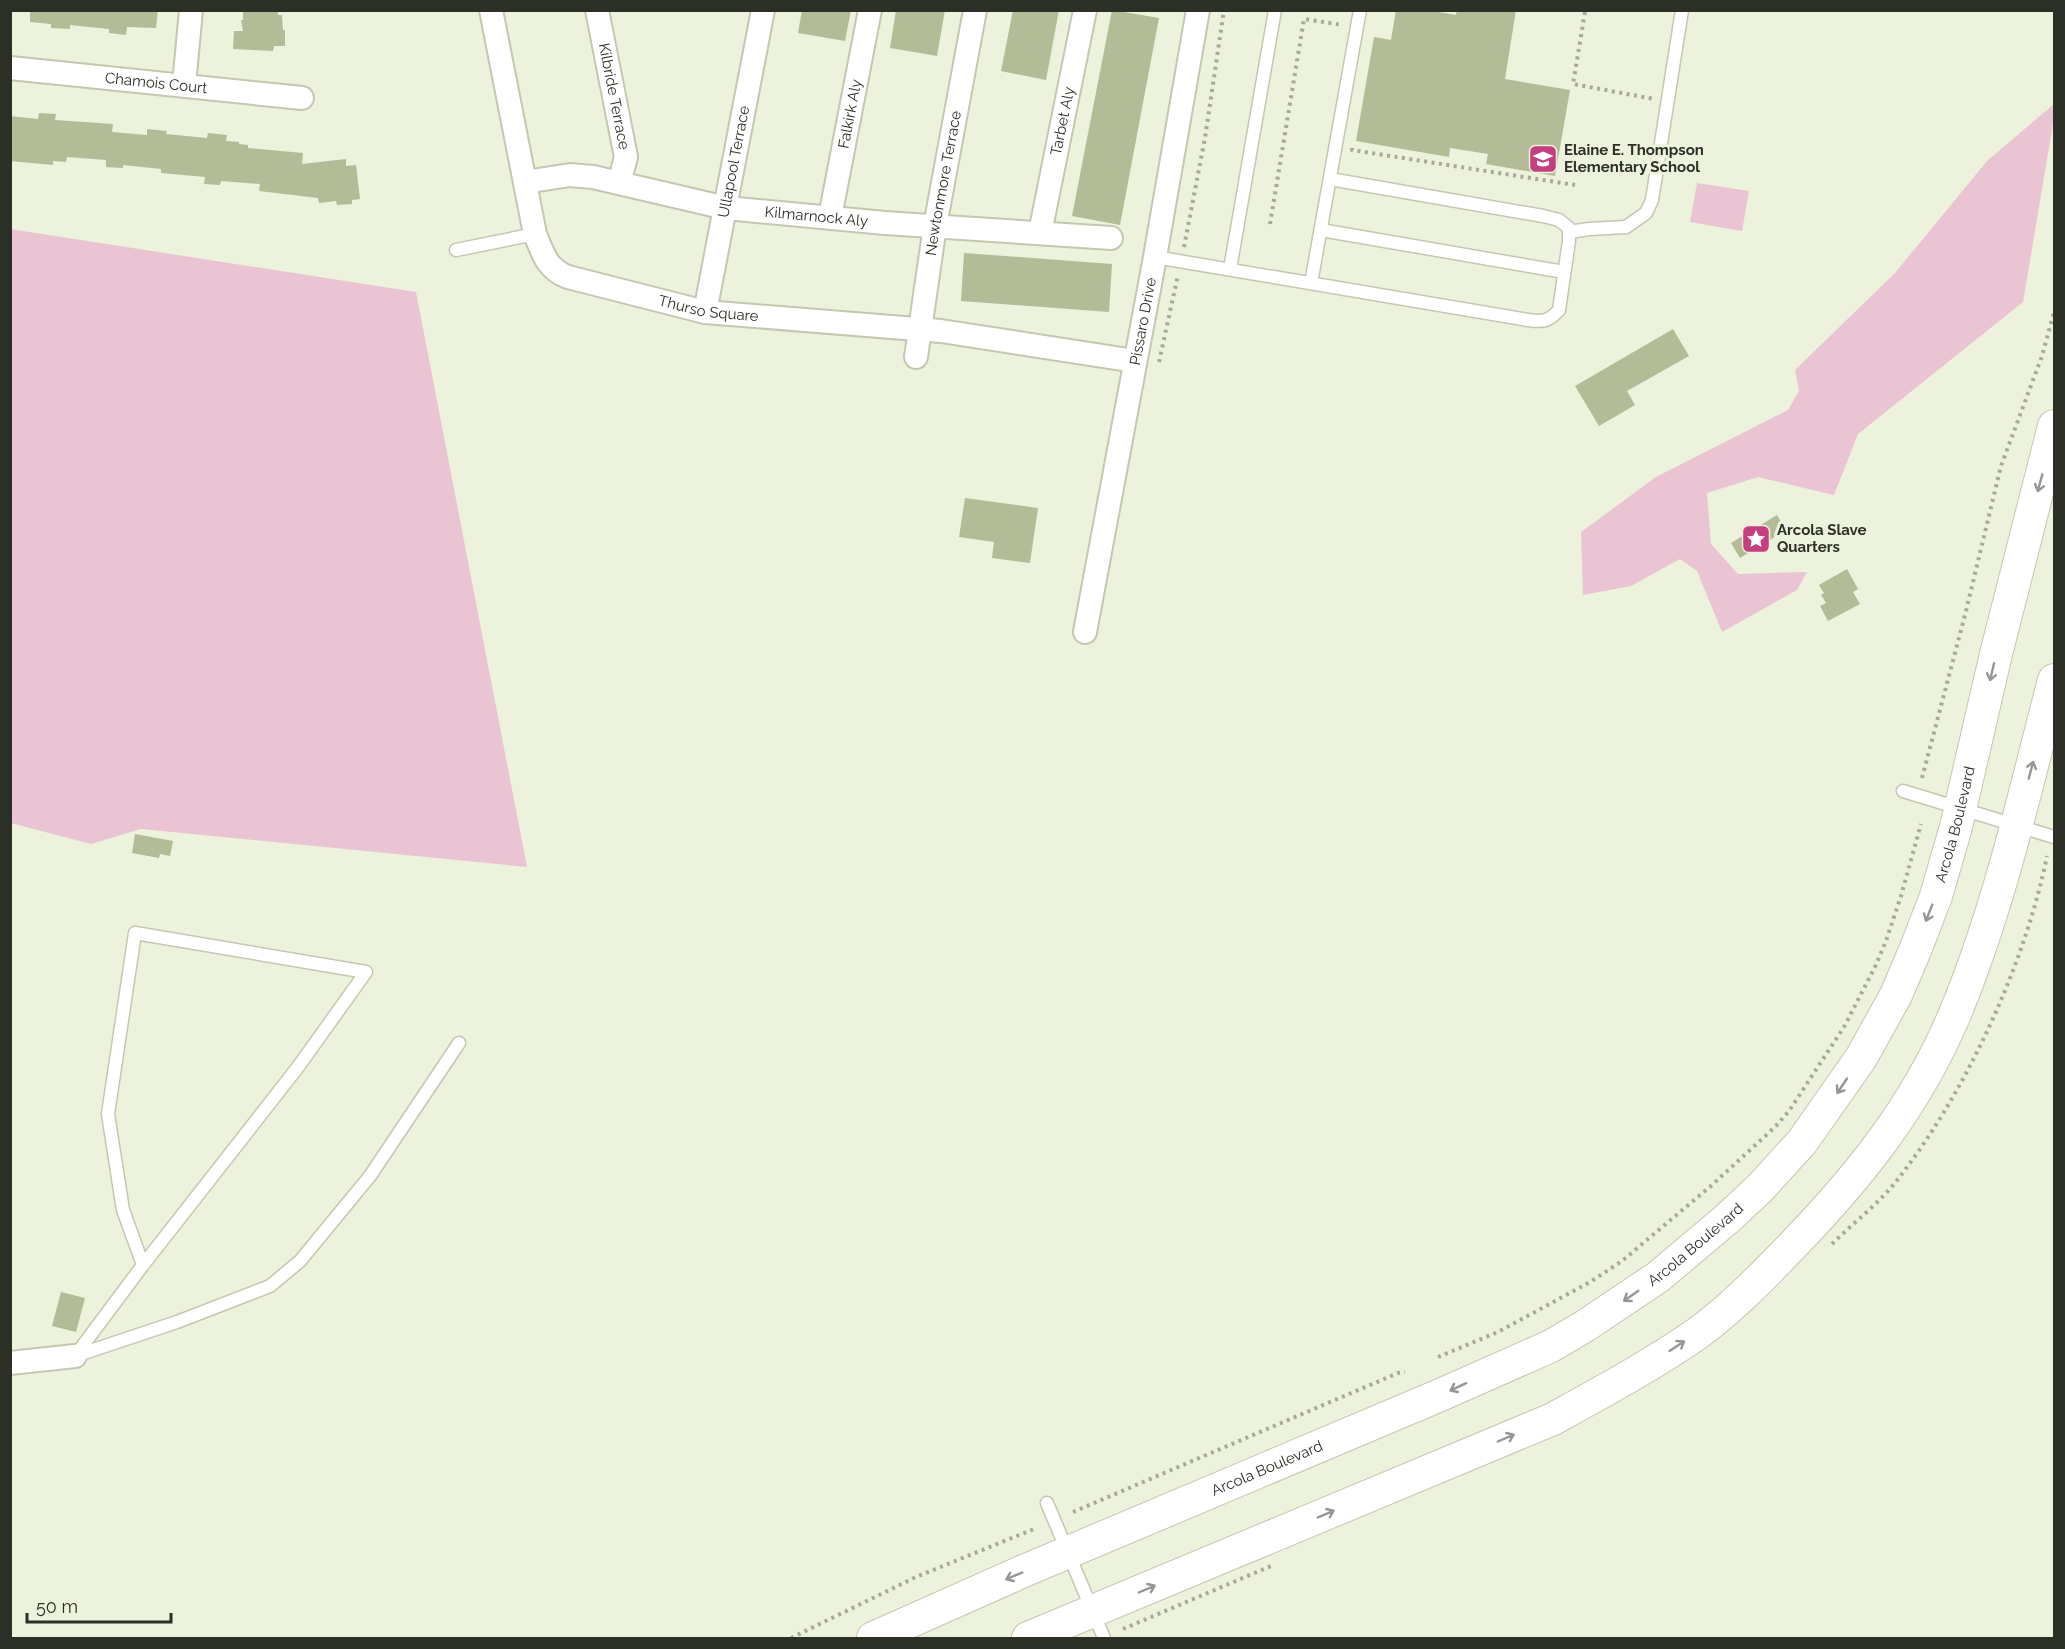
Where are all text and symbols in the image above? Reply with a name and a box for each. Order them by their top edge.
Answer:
street label: Kilbride Terrace [595,41,633,151]
street label: Chamois Court [104,69,208,97]
street label: Falkirk Aly [834,78,865,150]
street label: Tarbet Aly [1047,85,1078,157]
street label: Ullapool Terrace [714,104,753,219]
street label: Newtonmore Terrace [922,109,965,257]
place label: Elaine E. Thompson Elementary School [1564,141,1704,176]
school or university icon: Elaine E. Thompson Elementary School [1527,143,1559,175]
street label: Kilmarnock Aly [764,203,869,230]
street label: Pissaro Drive [1126,276,1160,367]
street label: Thurso Square [657,291,759,325]
one-way arrow [2033,473,2045,492]
place label: Arcola Slave Quarters [1777,521,1866,556]
place icon: Arcola Slave Quarters [1740,523,1772,555]
one-way arrow [1985,662,1997,681]
one-way arrow [2025,761,2037,780]
street label: Arcola Boulevard [1931,765,1979,885]
one-way arrow [1923,903,1934,921]
one-way arrow [1836,1078,1848,1094]
street label: Arcola Boulevard [1644,1199,1747,1290]
one-way arrow [1623,1290,1639,1302]
one-way arrow [1668,1339,1685,1351]
one-way arrow [1450,1381,1468,1393]
one-way arrow [1497,1432,1515,1444]
street label: Arcola Boulevard [1208,1437,1325,1500]
one-way arrow [1317,1508,1335,1519]
one-way arrow [1005,1571,1023,1582]
one-way arrow [1137,1583,1155,1594]
scale bar [27,1586,171,1624]
text: 50 m [36,1596,78,1617]

